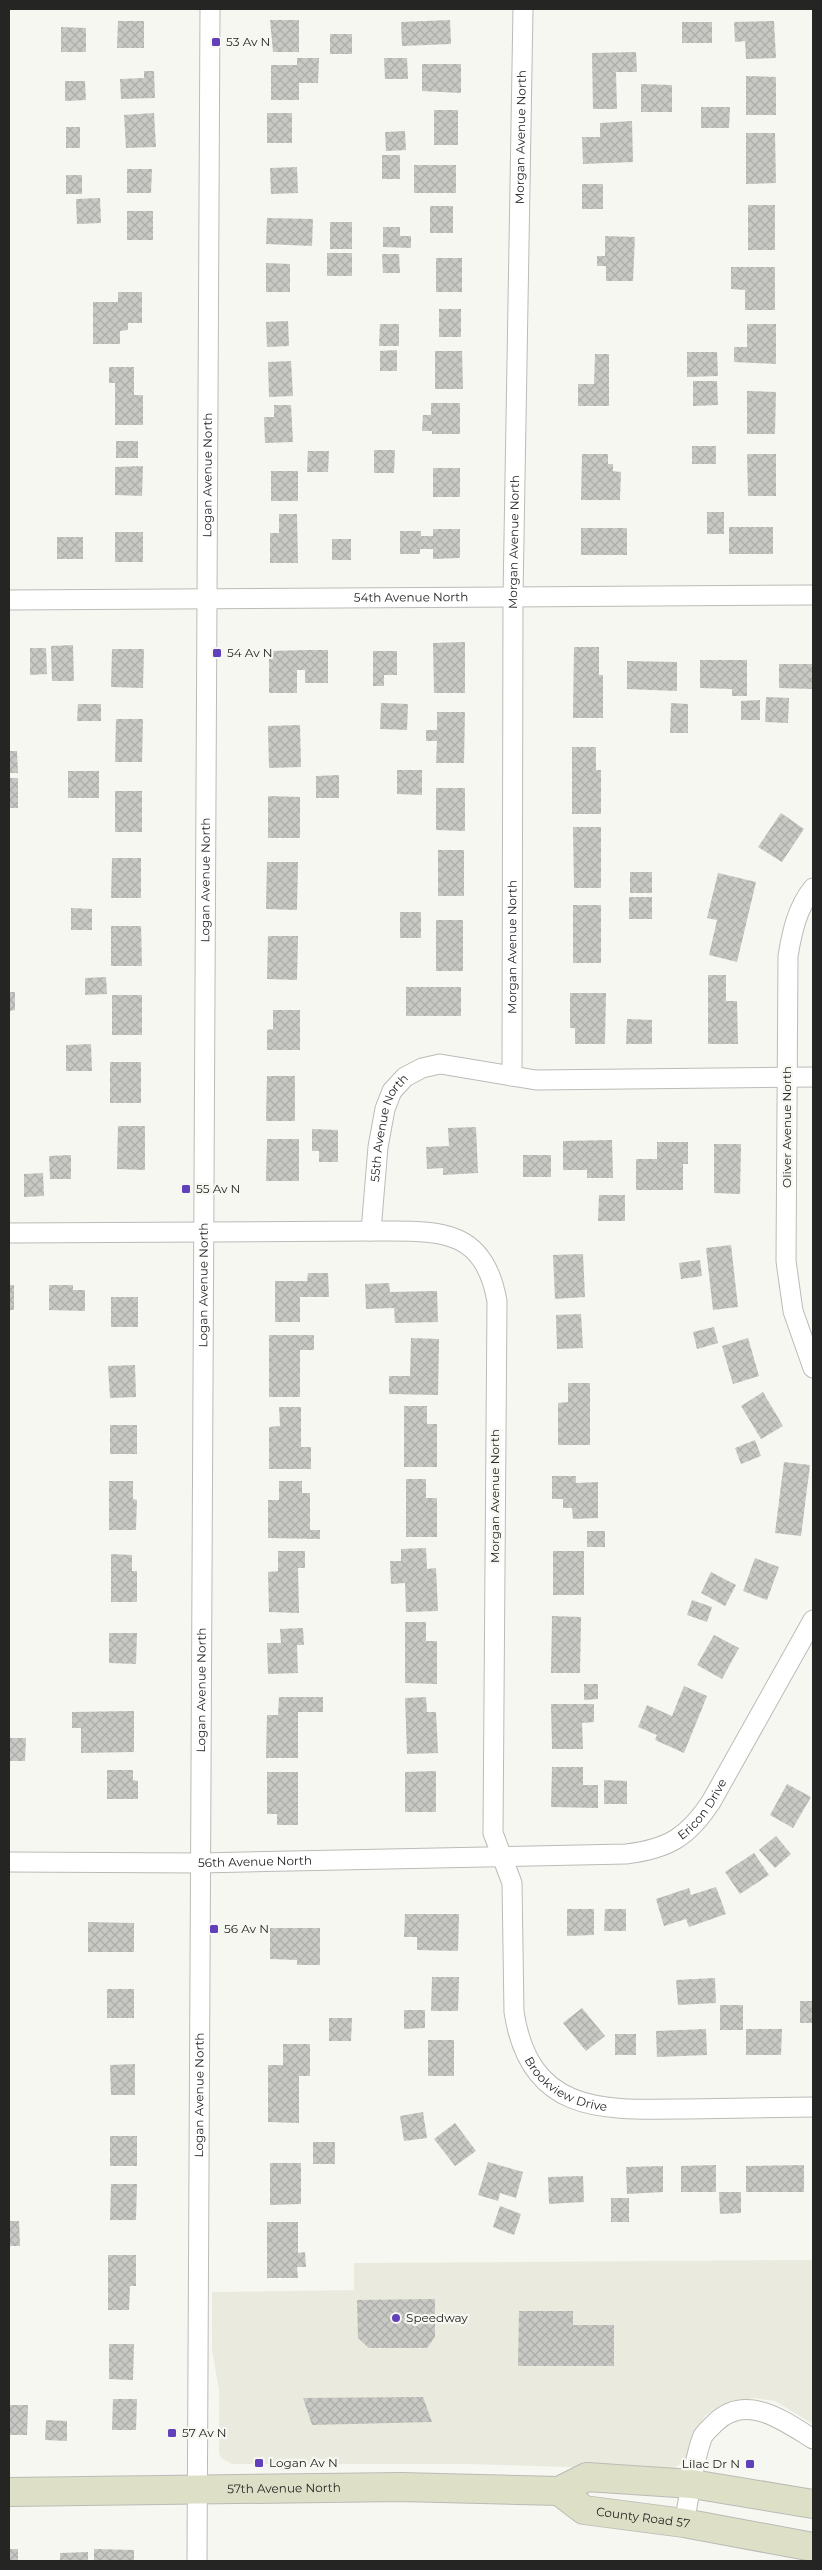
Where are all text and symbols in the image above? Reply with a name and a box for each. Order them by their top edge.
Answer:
place label: 53 Av N [226,34,270,49]
marker: 53 Av N [210,36,222,48]
street label: Morgan Avenue North [512,70,529,204]
street label: Logan Avenue North [199,413,215,538]
street label: Morgan Avenue North [505,475,522,609]
street label: 54th Avenue North [354,589,468,605]
place label: 54 Av N [227,645,273,660]
marker: 54 Av N [211,647,223,659]
street label: Logan Avenue North [197,818,213,943]
street label: Morgan Avenue North [504,880,519,1014]
street label: Oliver Avenue North [779,1066,794,1188]
street label: 55th Avenue North [367,1071,411,1182]
place label: 55 Av N [196,1181,240,1196]
marker: 55 Av N [180,1183,192,1195]
street label: Logan Avenue North [195,1223,211,1348]
street label: Morgan Avenue North [487,1429,502,1563]
street label: Logan Avenue North [193,1628,209,1752]
street label: Ericon Drive [674,1776,730,1843]
street label: 56th Avenue North [198,1853,312,1870]
place label: 56 Av N [224,1921,269,1936]
marker: 56 Av N [208,1923,220,1935]
street label: Logan Avenue North [191,2033,207,2157]
street label: Brookview Drive [522,2054,608,2114]
place label: Speedway [406,2310,468,2325]
marker: Speedway [390,2312,402,2324]
place label: 57 Av N [182,2425,227,2440]
marker: 57 Av N [166,2427,178,2439]
place label: Logan Av N [269,2455,338,2470]
place label: Lilac Dr N [682,2456,740,2471]
marker: Logan Av N [253,2457,265,2469]
marker: Lilac Dr N [744,2458,756,2470]
street label: 57th Avenue North [227,2480,341,2496]
street label: County Road 57 [595,2504,691,2531]

